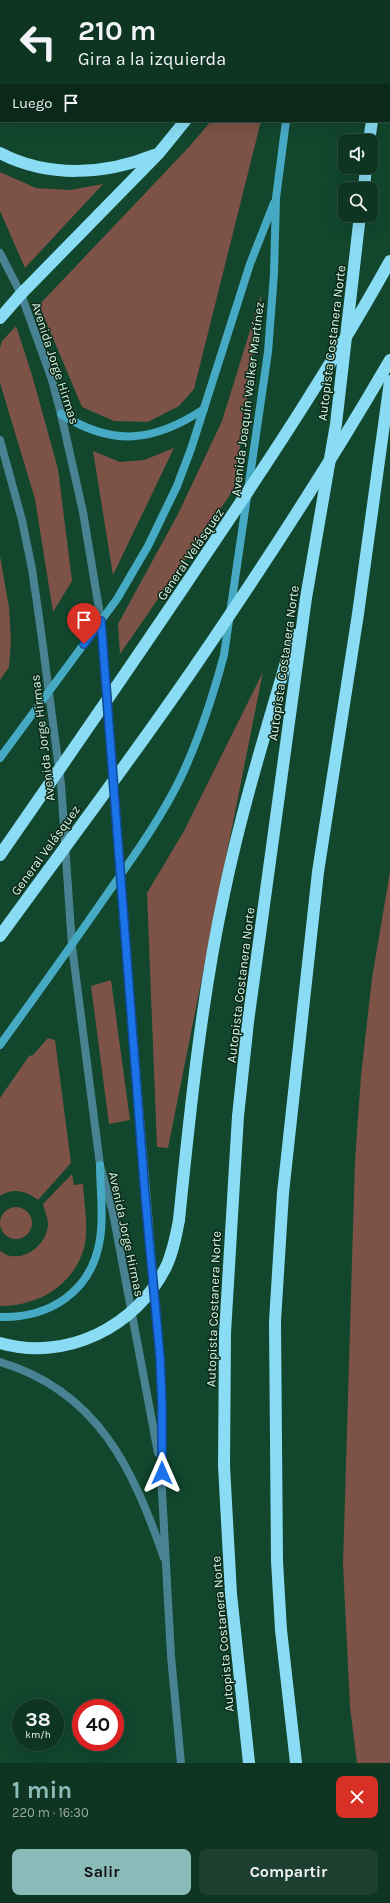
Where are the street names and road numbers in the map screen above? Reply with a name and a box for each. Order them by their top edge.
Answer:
street label: Autopista Costanera Norte [315,264,349,422]
street label: Avenida Jorge Hirmas [29,300,82,426]
street label: Avenida Joaquín Walker Martínez [228,301,268,497]
street label: General Velásquez [154,505,228,604]
street label: Autopista Costanera Norte [265,584,302,742]
street label: Avenida Jorge Hirmas [27,674,58,802]
street label: General Velásquez [8,802,84,899]
street label: Autopista Costanera Norte [224,906,258,1064]
street label: Avenida Jorge Hirmas [106,1170,147,1298]
street label: Autopista Costanera Norte [203,1230,224,1387]
street label: Autopista Costanera Norte [208,1555,237,1713]

